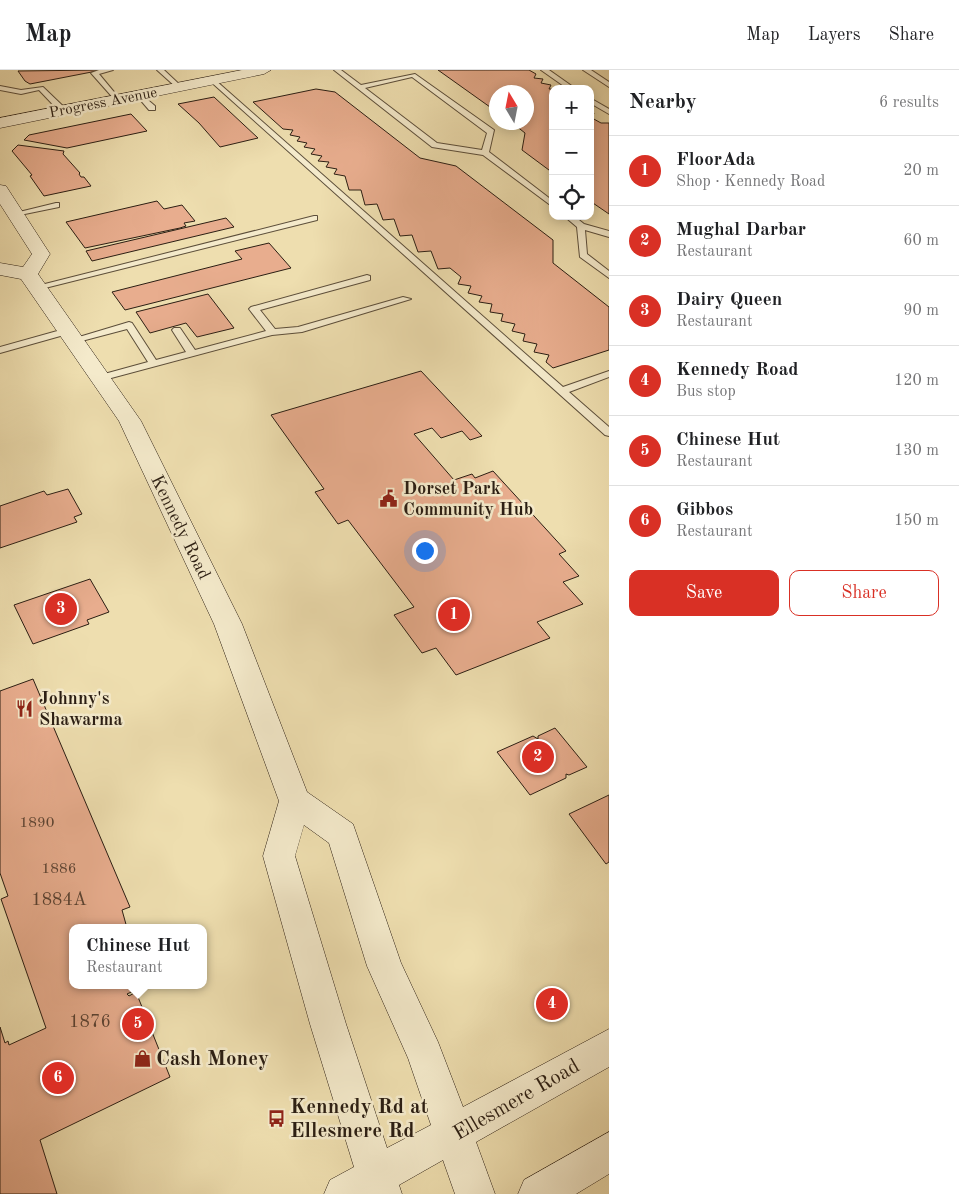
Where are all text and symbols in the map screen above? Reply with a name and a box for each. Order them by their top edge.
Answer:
text: Map [25,23,72,47]
text: Map [746,26,780,44]
text: Layers [808,26,860,44]
text: Share [888,26,934,44]
north arrow [489,85,534,130]
map controls [549,85,594,220]
button: + [549,85,594,130]
street label: Progress Avenue [48,86,159,121]
text: Nearby [629,92,697,113]
text: 6 results [879,95,939,111]
button: − [549,130,594,175]
text: FloorAda [676,151,756,170]
text: 1 [640,163,650,179]
text: 20 m [903,163,939,179]
text: Shop · Kennedy Road [676,174,825,190]
button: locate [549,175,594,220]
text: Mughal Darbar [676,221,806,240]
text: 2 [640,233,650,249]
text: 60 m [903,233,939,249]
text: Restaurant [676,244,753,260]
text: Dairy Queen [676,291,782,310]
text: 3 [640,303,650,319]
text: 90 m [903,303,939,319]
text: Restaurant [676,314,753,330]
text: Kennedy Road [676,361,799,380]
text: 4 [640,373,650,389]
text: 120 m [894,373,939,389]
text: Bus stop [676,384,736,400]
text: Chinese Hut [676,431,780,450]
text: 5 [640,443,650,459]
text: 130 m [894,443,939,459]
text: Restaurant [676,454,753,470]
street label: Kennedy Road [147,472,213,582]
place label: Dorset Park Community Hub [403,480,533,519]
public building icon: Dorset Park Community Hub [379,488,399,508]
text: Gibbos [676,501,733,520]
text: 6 [640,513,650,529]
text: 150 m [894,513,939,529]
text: Restaurant [676,524,753,540]
your location [412,538,438,564]
button: Save [629,570,779,616]
button: Share [789,570,939,616]
pin: 3 [45,590,77,628]
pin: 1 [438,596,470,634]
place label: Johnny's Shawarma [39,690,123,729]
restaurant icon: Johnny's Shawarma [15,698,35,718]
pin: 2 [522,738,554,776]
house number: 1890 [20,816,54,831]
house number: 1886 [42,862,76,877]
house number: 1884A [31,891,87,909]
popup [69,924,207,989]
text: Chinese Hut [86,937,190,956]
text: Restaurant [86,960,163,976]
pin: 4 [536,985,568,1023]
pin: 5 [122,1005,154,1043]
house number: 1876 [69,1013,111,1031]
shop icon: Cash Money [132,1048,152,1068]
place label: Cash Money [156,1049,269,1070]
street label: Ellesmere Road [450,1056,583,1145]
pin: 6 [42,1059,74,1097]
place label: Kennedy Rd at Ellesmere Rd [290,1097,429,1142]
bus stop icon: Kennedy Rd at Ellesmere Rd [266,1108,286,1128]

